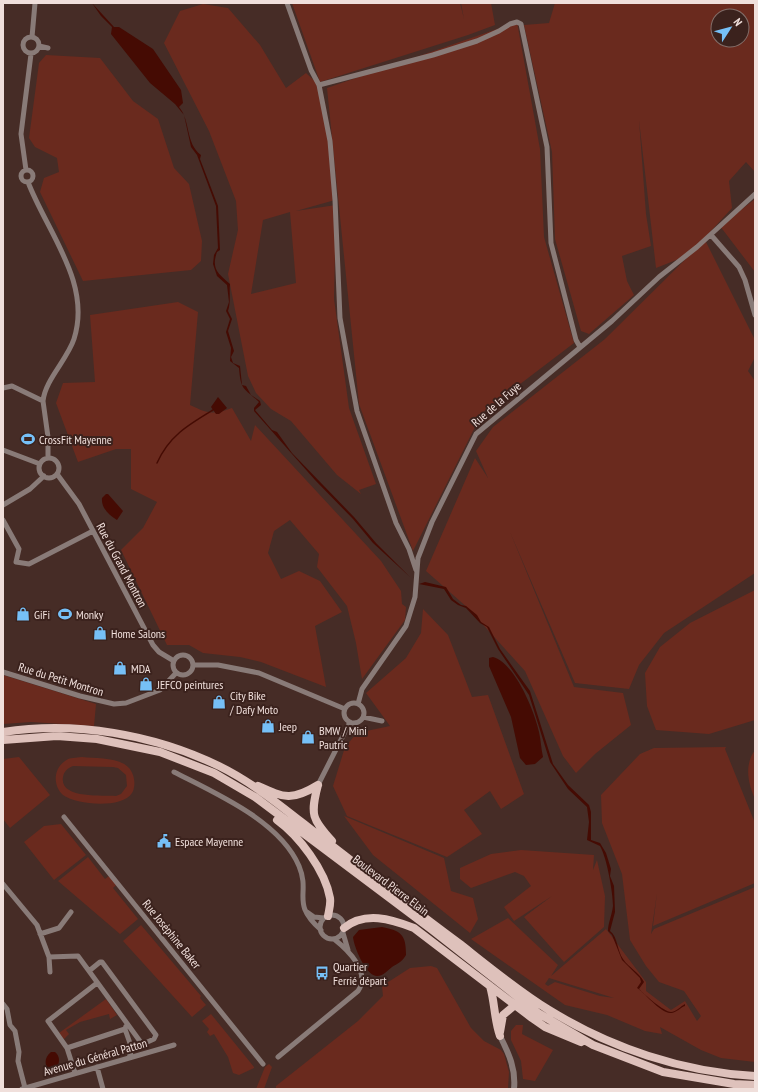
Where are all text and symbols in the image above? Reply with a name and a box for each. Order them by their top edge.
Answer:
north arrow [710,8,750,48]
text: N [731,16,746,29]
street label: Rue de la Fuye [468,378,524,430]
sports icon: CrossFit Mayenne [20,431,36,447]
place label: CrossFit Mayenne [39,432,112,447]
street label: Rue du Grand Montron [93,520,151,610]
shop icon: GiFi [15,606,31,622]
sports icon: Monky [57,606,73,622]
place label: GiFi [34,607,50,622]
place label: Monky [76,607,104,622]
shop icon: Home Salons [92,625,108,641]
place label: Home Salons [111,626,165,641]
street label: Rue du Petit Montron [17,659,105,699]
shop icon: MDA [112,660,128,676]
place label: MDA [131,661,151,676]
shop icon: JEFCO peintures [138,676,154,692]
place label: JEFCO peintures [156,677,223,692]
place label: City Bike / Dafy Moto [229,688,278,717]
shop icon: City Bike / Dafy Moto [211,694,227,710]
shop icon: Jeep [260,718,276,734]
place label: Jeep [278,719,297,734]
place label: BMW / Mini Pautric [319,723,367,752]
shop icon: BMW / Mini Pautric [300,729,316,745]
public building icon: Espace Mayenne [156,833,172,849]
place label: Espace Mayenne [175,834,243,849]
street label: Boulevard Pierre Elain [350,851,432,919]
street label: Rue Joséphine Baker [140,896,205,972]
place label: Quartier Ferrié départ [333,959,387,988]
bus stop icon: Quartier Ferrié départ [314,965,330,981]
street label: Avenue du Général Patton [41,1035,149,1079]

